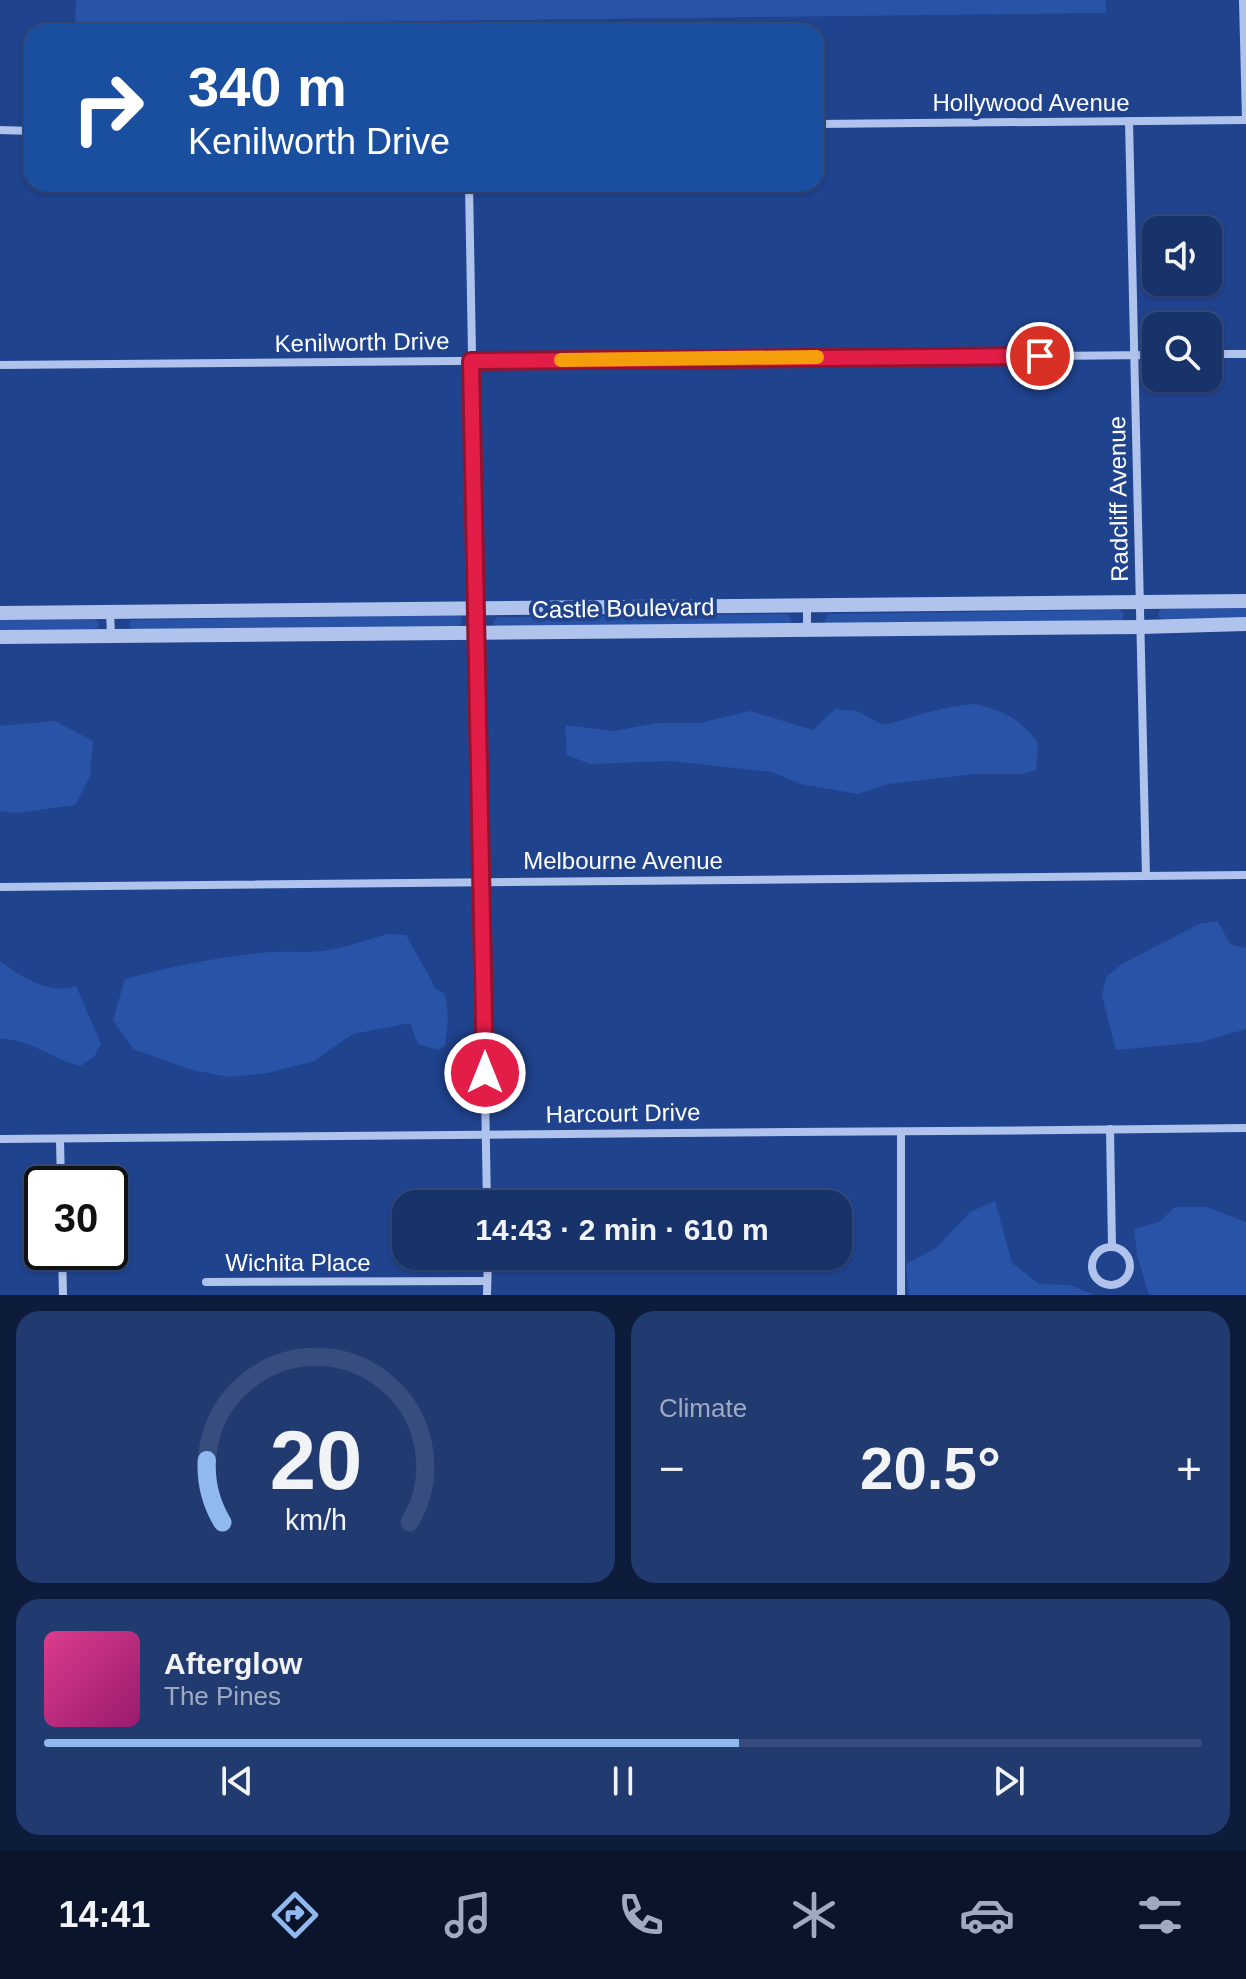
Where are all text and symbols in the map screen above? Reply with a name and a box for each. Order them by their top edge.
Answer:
text: 340 m [188,55,347,118]
icon: right [56,56,160,160]
street label: Hollywood Avenue [932,89,1130,116]
text: Kenilworth Drive [188,121,450,162]
map controls [1142,216,1222,392]
button: sound [1142,216,1222,296]
button: search [1142,312,1222,392]
pin [1006,322,1074,390]
street label: Kenilworth Drive [274,327,450,357]
icon: arrive [1018,334,1062,378]
street label: Radcliff Avenue [1103,416,1133,582]
street label: Castle Boulevard [531,593,715,623]
street label: Melbourne Avenue [523,847,723,874]
position arrow [443,1031,527,1115]
street label: Harcourt Drive [545,1098,701,1128]
speed limit sign: 30 [24,1166,128,1270]
text: 14:43 · 2 min · 610 m [475,1213,769,1246]
street label: Wichita Place [225,1249,371,1276]
text: Climate [659,1393,747,1423]
text: 20 [269,1414,362,1507]
text: 20.5° [860,1435,1001,1502]
text: − [659,1444,685,1493]
text: + [1176,1444,1202,1493]
text: km/h [285,1504,346,1536]
text: Afterglow [164,1647,302,1680]
text: The Pines [164,1681,281,1711]
icon: previous [215,1759,259,1803]
icon: pause [601,1759,645,1803]
icon: next [987,1759,1031,1803]
icon: directions [267,1887,323,1943]
icon: music [440,1887,496,1943]
icon: phone [613,1887,669,1943]
icon: climate [786,1887,842,1943]
icon: car [959,1887,1015,1943]
icon: filters [1132,1887,1188,1943]
text: 14:41 [58,1894,151,1935]

